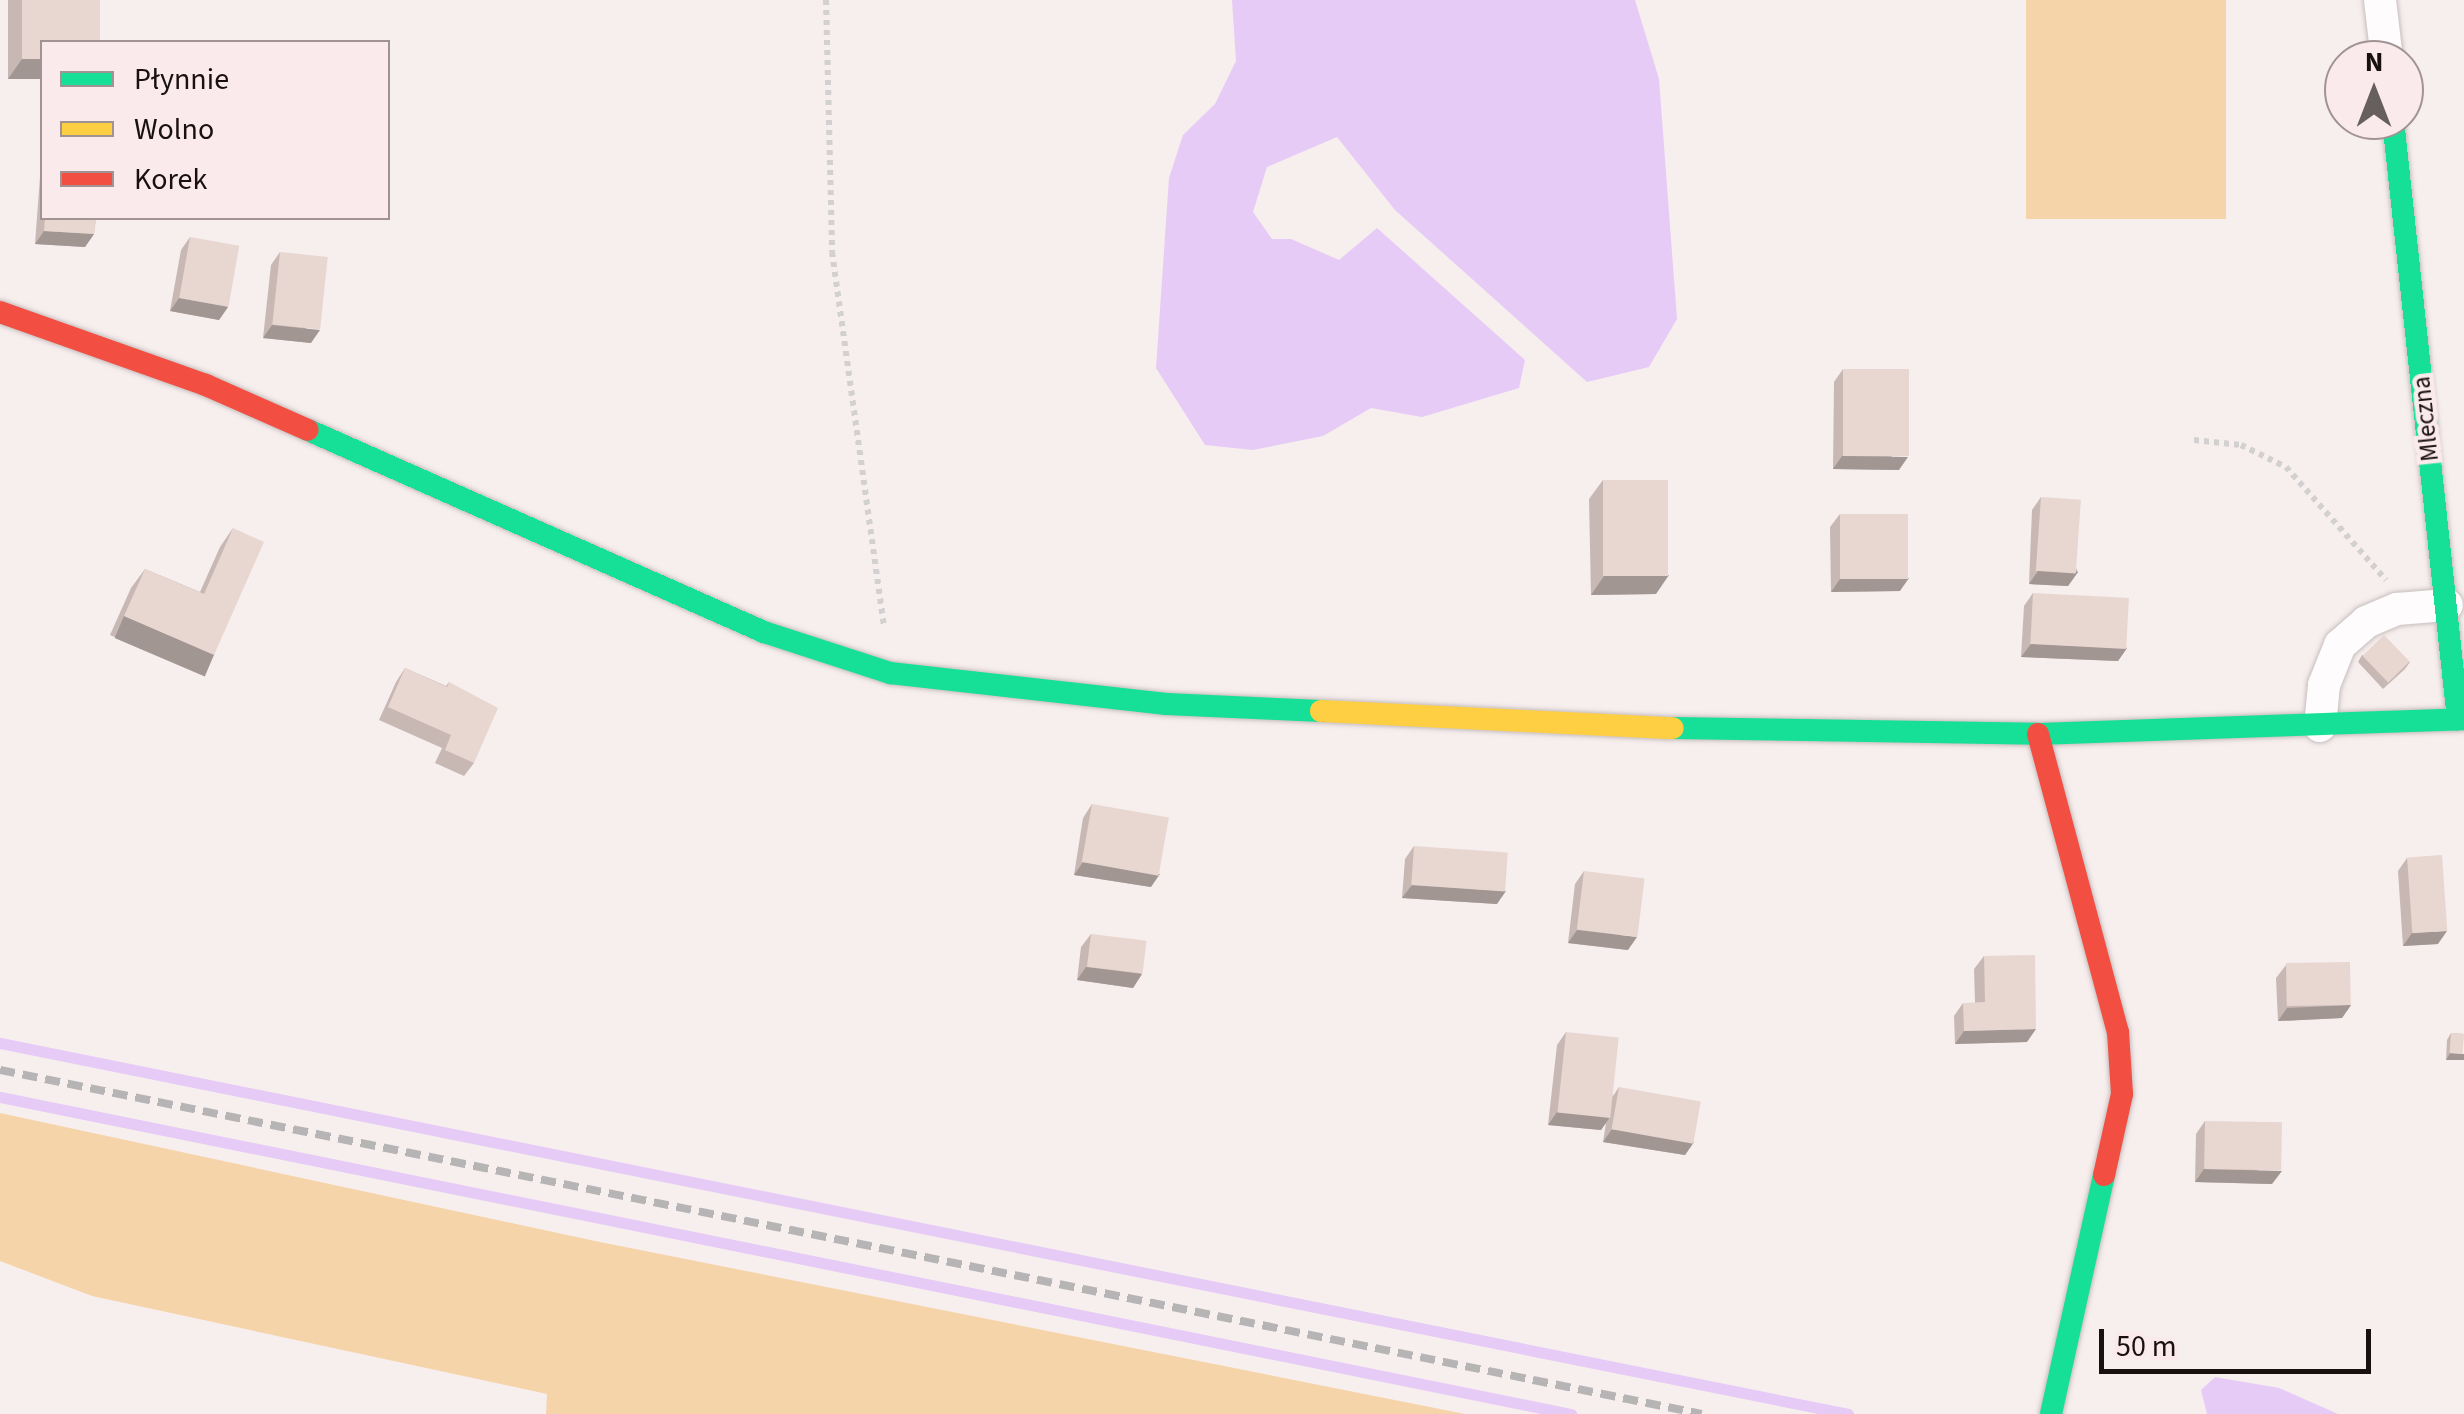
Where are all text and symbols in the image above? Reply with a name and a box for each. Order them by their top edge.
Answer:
legend [40,40,390,220]
north arrow [2324,40,2424,140]
text: N [2365,42,2383,82]
text: Płynnie [134,58,229,101]
text: Wolno [134,108,214,151]
text: Korek [134,158,207,201]
street label: Mleczna [2407,375,2445,463]
scale bar [2104,1309,2376,1371]
text: 50 m [2116,1325,2177,1368]

